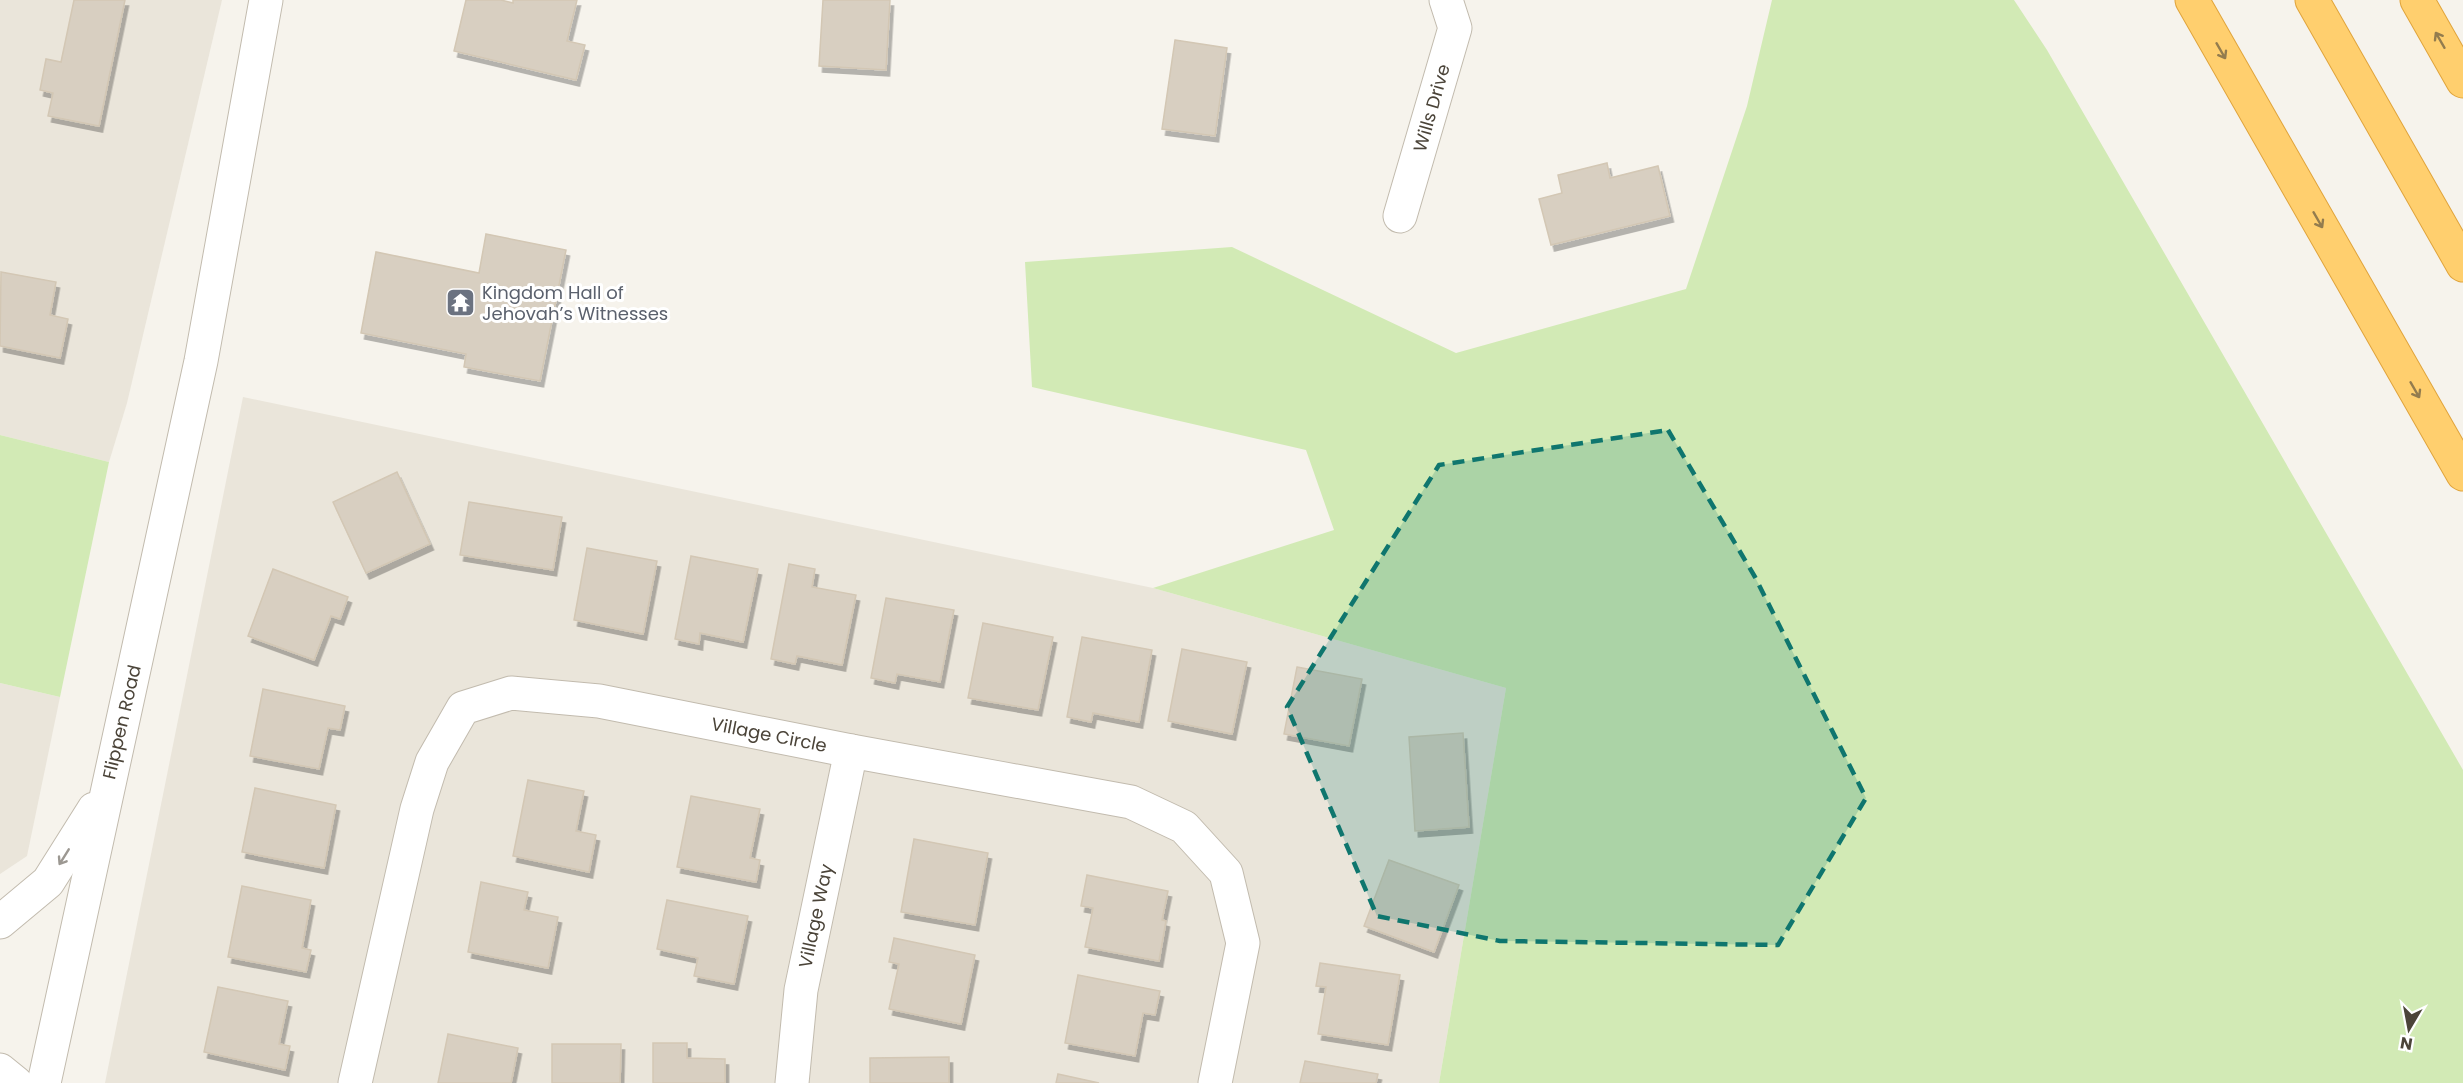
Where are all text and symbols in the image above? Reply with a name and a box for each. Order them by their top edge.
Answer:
one-way arrow [2434,32,2446,49]
one-way arrow [2216,42,2228,59]
street label: Wills Drive [1407,61,1456,155]
one-way arrow [2312,211,2324,228]
place label: Kingdom Hall of Jehovah’s Witnesses [482,280,668,326]
temple icon: Kingdom Hall of Jehovah’s Witnesses [445,287,477,319]
one-way arrow [2409,381,2421,398]
street label: Flippen Road [96,662,147,781]
street label: Village Circle [709,711,829,758]
one-way arrow [58,848,70,865]
street label: Village Way [792,862,839,970]
north arrow [2379,999,2439,1059]
text: N [2399,1031,2414,1056]

